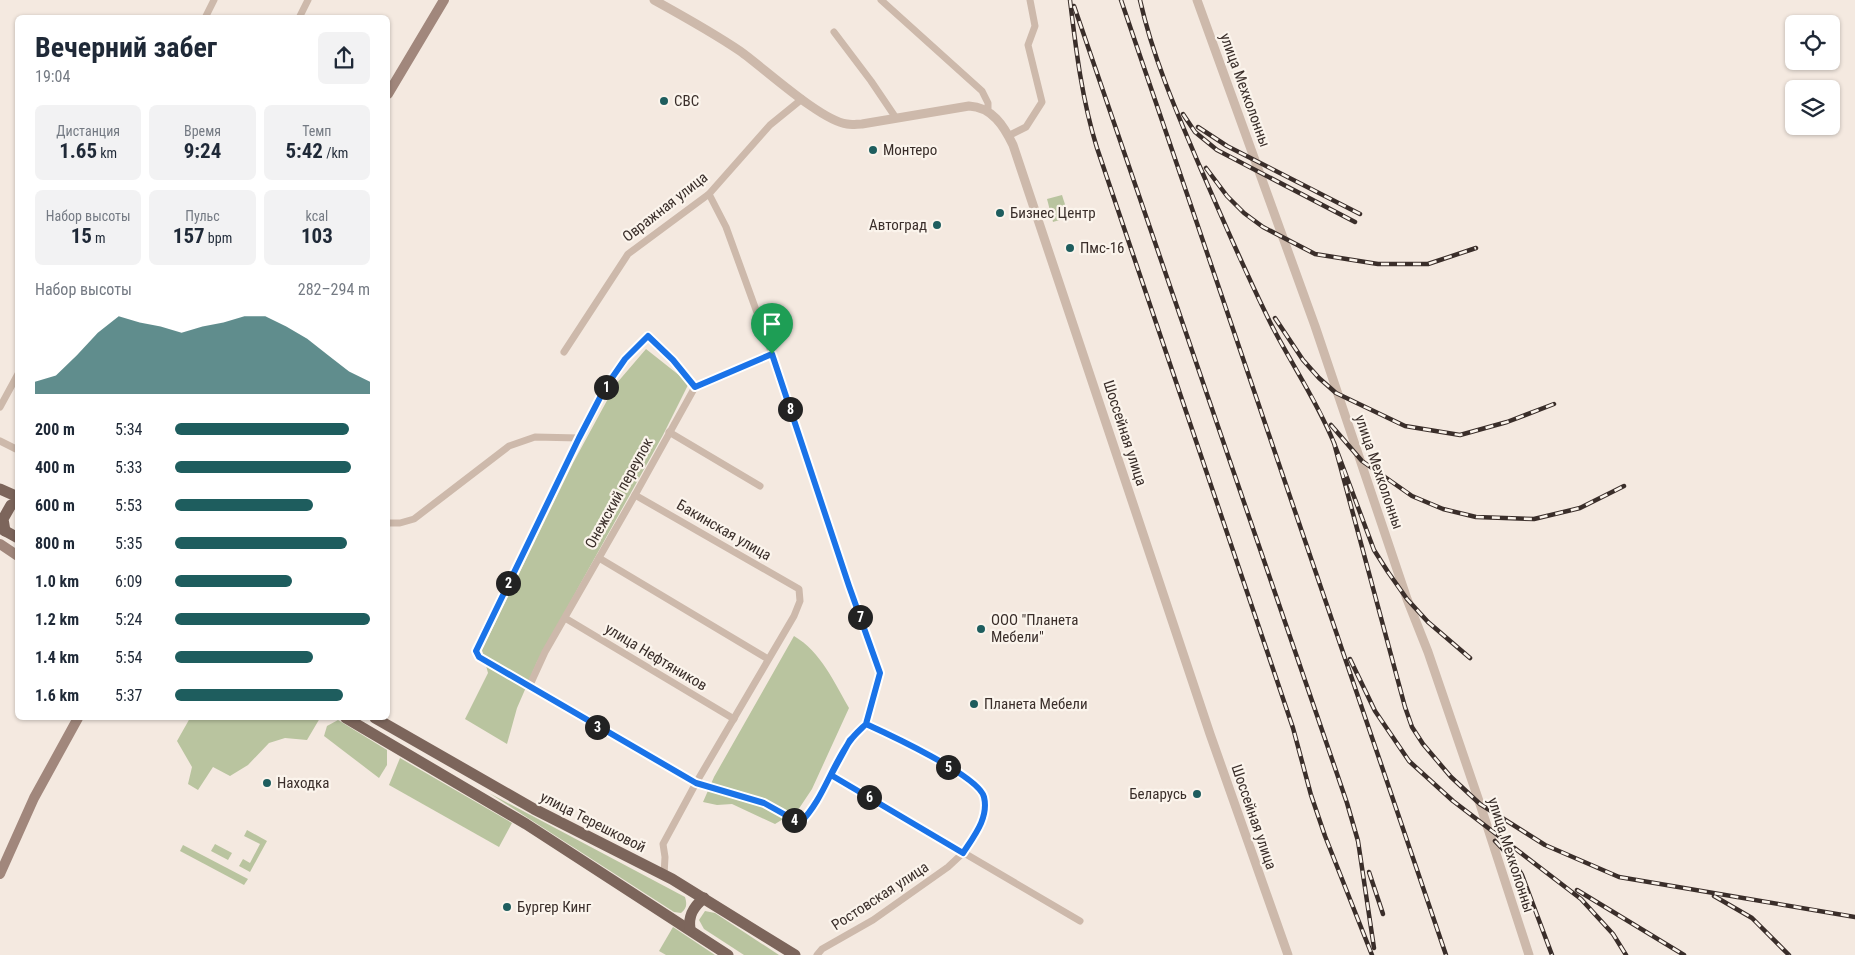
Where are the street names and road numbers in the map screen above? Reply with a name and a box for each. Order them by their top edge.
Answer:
street label: улица Мехколонны [1216,31,1274,149]
street label: Овражная улица [619,168,711,246]
street label: Шоссейная улица [1099,378,1151,488]
street label: улица Мехколонны [1351,412,1407,532]
street label: Онежский переулок [581,435,657,551]
street label: Бакинская улица [674,496,774,564]
street label: улица Нефтяников [602,619,710,695]
street label: Шоссейная улица [1228,762,1280,872]
street label: улица Терешковой [537,788,649,856]
street label: улица Мехколонны [1484,795,1538,915]
street label: Ростовская улица [828,858,932,934]

